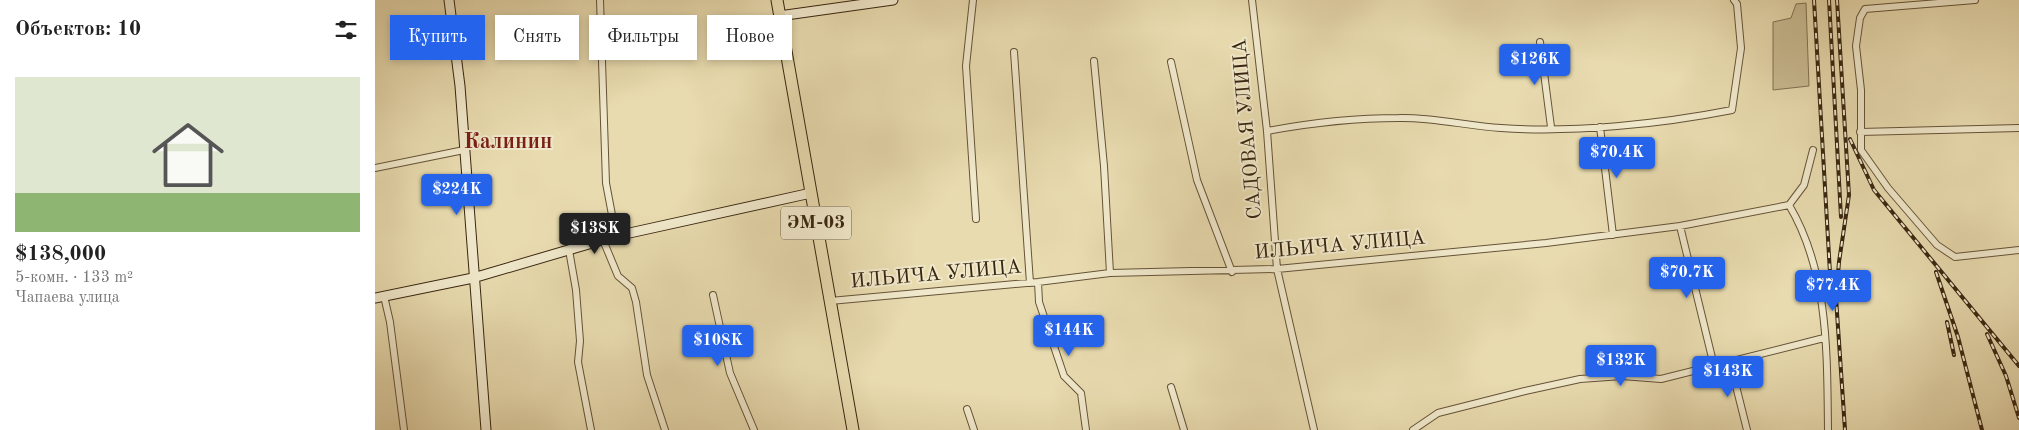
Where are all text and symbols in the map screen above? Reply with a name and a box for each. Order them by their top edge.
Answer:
chip: Купить [390,15,485,60]
chip: Снять [495,15,579,60]
chip: Фильтры [589,15,697,60]
chip: Новое [707,15,792,60]
icon: filters [332,16,360,44]
text: Объектов: 10 [15,19,141,40]
street label: САДОВАЯ УЛИЦА [1230,38,1266,220]
pin: $126K [1500,44,1570,86]
text: $126K [1510,52,1560,68]
icon: home [143,110,233,200]
district label: Калинин [464,131,552,153]
pin: $70.4K [1576,136,1658,179]
text: $70.4K [1590,145,1644,161]
pin: $224K [422,174,492,216]
text: $224K [432,182,482,198]
road number: ЭМ-03 [781,207,851,240]
pin: $138K [560,212,630,255]
text: $138K [570,221,620,237]
street label: ИЛЬИЧА УЛИЦА [1253,229,1427,263]
text: $138,000 [15,244,106,265]
pin: $70.7K [1646,256,1728,299]
street label: ИЛЬИЧА УЛИЦА [849,258,1023,292]
text: $70.7K [1660,265,1714,281]
text: 5-комн. · 133 m² [15,270,133,286]
pin: $77.4K [1792,270,1874,312]
text: $77.4K [1806,278,1860,294]
text: Чапаева улица [15,290,120,306]
pin: $144K [1034,314,1104,357]
text: $144K [1044,323,1094,339]
pin: $108K [683,324,753,367]
text: $108K [693,333,743,349]
pin: $132K [1586,344,1656,387]
text: $132K [1596,353,1646,369]
pin: $143K [1693,356,1763,398]
text: $143K [1703,364,1753,380]

